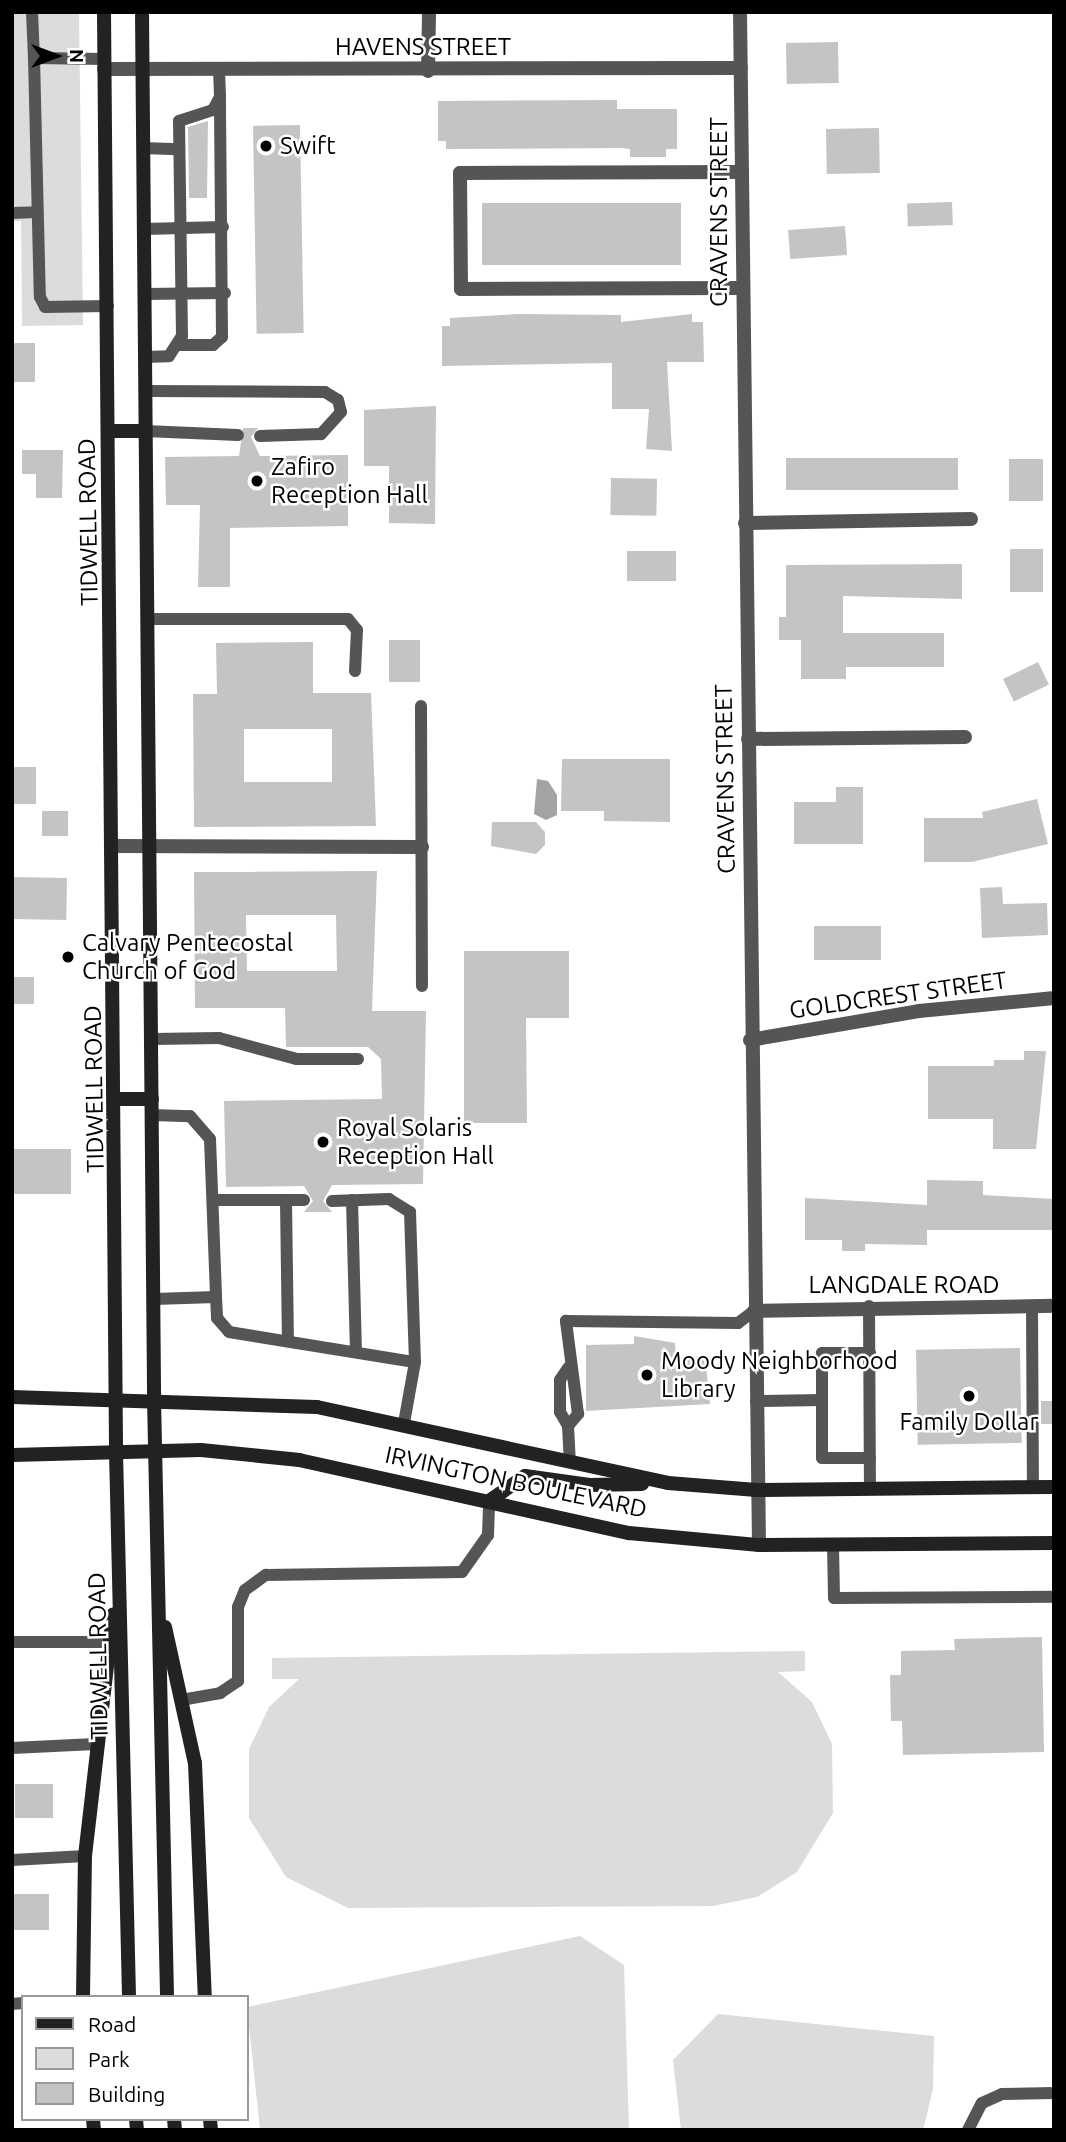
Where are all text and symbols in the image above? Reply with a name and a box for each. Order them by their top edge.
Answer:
north arrow [21,21,91,91]
street label: HAVENS STREET [335,33,511,61]
text: N [66,49,88,63]
street label: CRAVENS STREET [705,117,733,307]
place label: Swift [280,132,336,160]
marker: Swift [258,138,274,154]
street label: TIDWELL ROAD [72,438,104,606]
place label: Zafiro Reception Hall [271,453,428,509]
marker: Zafiro Reception Hall [249,473,265,489]
street label: CRAVENS STREET [709,684,741,874]
place label: Calvary Pentecostal Church of God [82,929,293,985]
marker: Calvary Pentecostal Church of God [60,949,76,965]
street label: GOLDCREST STREET [787,965,1009,1025]
street label: TIDWELL ROAD [78,1005,110,1173]
place label: Royal Solaris Reception Hall [337,1114,494,1170]
marker: Royal Solaris Reception Hall [315,1134,331,1150]
street label: LANGDALE ROAD [809,1271,999,1299]
place label: Moody Neighborhood Library [661,1347,898,1403]
marker: Moody Neighborhood Library [639,1367,655,1383]
marker: Family Dollar [961,1388,977,1404]
place label: Family Dollar [900,1408,1038,1436]
street label: IRVINGTON BOULEVARD [382,1440,650,1524]
street label: TIDWELL ROAD [82,1572,114,1740]
legend [21,1995,248,2121]
text: Road [88,2012,136,2036]
text: Park [88,2047,130,2071]
text: Building [88,2082,165,2106]

